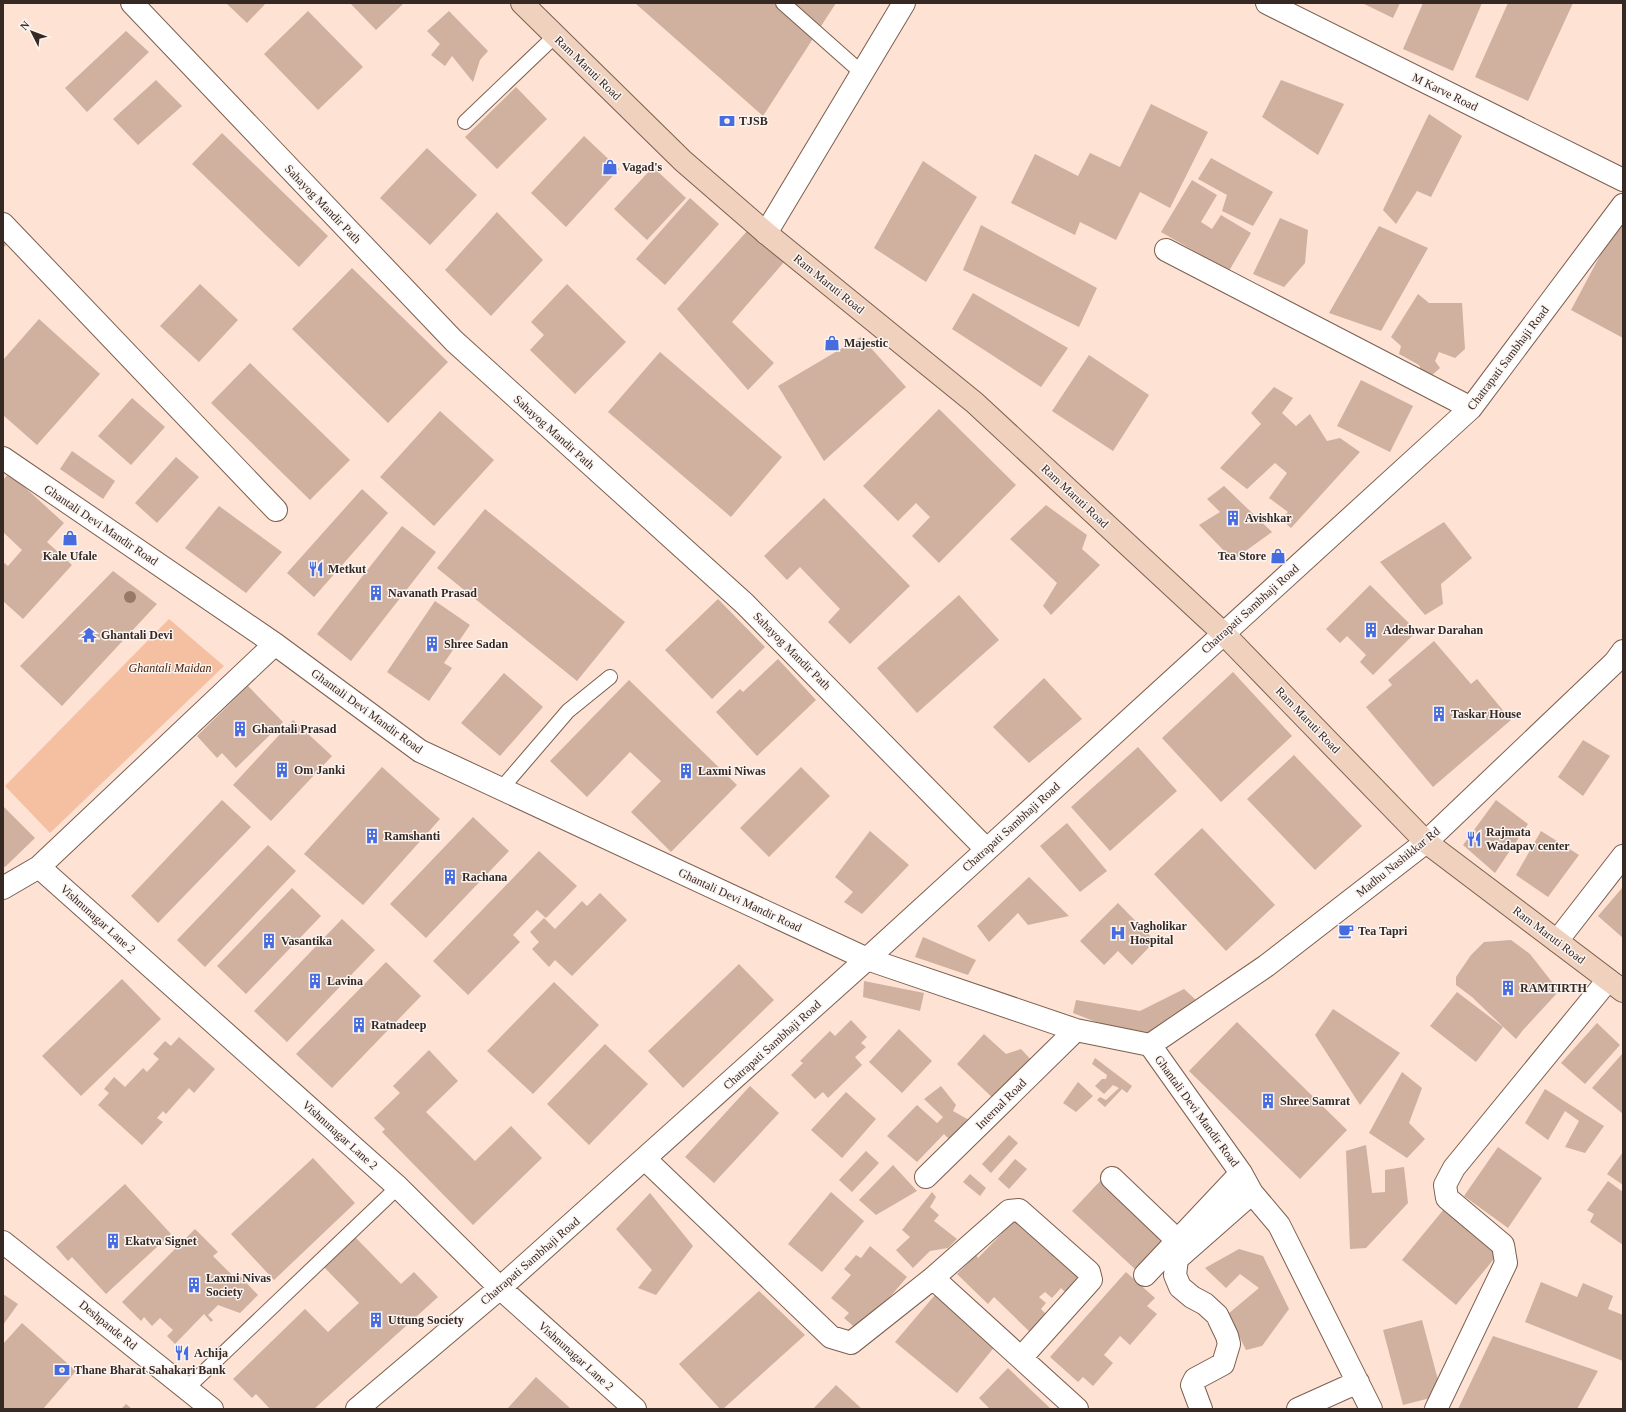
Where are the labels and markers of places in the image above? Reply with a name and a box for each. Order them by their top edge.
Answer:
bank icon: TJSB [718,112,736,130]
place label: TJSB [739,114,768,128]
shop icon: Vagad's [601,158,619,176]
place label: Vagad's [622,160,663,174]
shop icon: Majestic [823,334,841,352]
place label: Majestic [844,336,889,350]
building icon: Avishkar [1224,509,1242,527]
place label: Avishkar [1245,511,1292,525]
shop icon: Kale Ufale [61,529,79,547]
shop icon: Tea Store [1269,547,1287,565]
place label: Kale Ufale [43,549,98,563]
place label: Tea Store [1218,549,1267,563]
restaurant icon: Metkut [307,560,325,578]
place label: Metkut [328,562,366,576]
building icon: Navanath Prasad [367,584,385,602]
place label: Navanath Prasad [388,586,477,600]
building icon: Adeshwar Darahan [1362,621,1380,639]
place label: Adeshwar Darahan [1383,623,1483,637]
temple icon: Ghantali Devi [80,626,98,644]
place label: Ghantali Devi [101,628,173,642]
building icon: Shree Sadan [423,635,441,653]
place label: Shree Sadan [444,637,508,651]
building icon: Taskar House [1430,705,1448,723]
place label: Taskar House [1451,707,1522,721]
building icon: Ghantali Prasad [231,720,249,738]
place label: Ghantali Prasad [252,722,337,736]
building icon: Om Janki [273,761,291,779]
building icon: Laxmi Niwas [677,762,695,780]
place label: Om Janki [294,763,346,777]
place label: Laxmi Niwas [698,764,766,778]
place label: Rajmata Wadapav center [1486,825,1570,853]
building icon: Ramshanti [363,827,381,845]
place label: Ramshanti [384,829,441,843]
restaurant icon: Rajmata Wadapav center [1465,830,1483,848]
building icon: Rachana [441,868,459,886]
place label: Rachana [462,870,507,884]
place label: Vagholikar Hospital [1130,919,1188,947]
cafe icon: Tea Tapri [1337,922,1355,940]
hospital icon: Vagholikar Hospital [1109,924,1127,942]
place label: Tea Tapri [1358,924,1408,938]
building icon: Vasantika [260,932,278,950]
place label: Vasantika [281,934,332,948]
building icon: Lavina [306,972,324,990]
place label: Lavina [327,974,363,988]
building icon: RAMTIRTH [1499,979,1517,997]
place label: RAMTIRTH [1520,981,1588,995]
building icon: Ratnadeep [350,1016,368,1034]
place label: Ratnadeep [371,1018,427,1032]
building icon: Shree Samrat [1259,1092,1277,1110]
place label: Shree Samrat [1280,1094,1350,1108]
building icon: Ekatva Signet [104,1232,122,1250]
place label: Ekatva Signet [125,1234,197,1248]
place label: Laxmi Nivas Society [206,1271,271,1299]
building icon: Laxmi Nivas Society [185,1276,203,1294]
building icon: Uttung Society [367,1311,385,1329]
place label: Uttung Society [388,1313,464,1327]
restaurant icon: Achija [173,1344,191,1362]
place label: Achija [194,1346,228,1360]
bank icon: Thane Bharat Sahakari Bank [53,1361,71,1379]
place label: Thane Bharat Sahakari Bank [74,1363,226,1377]

